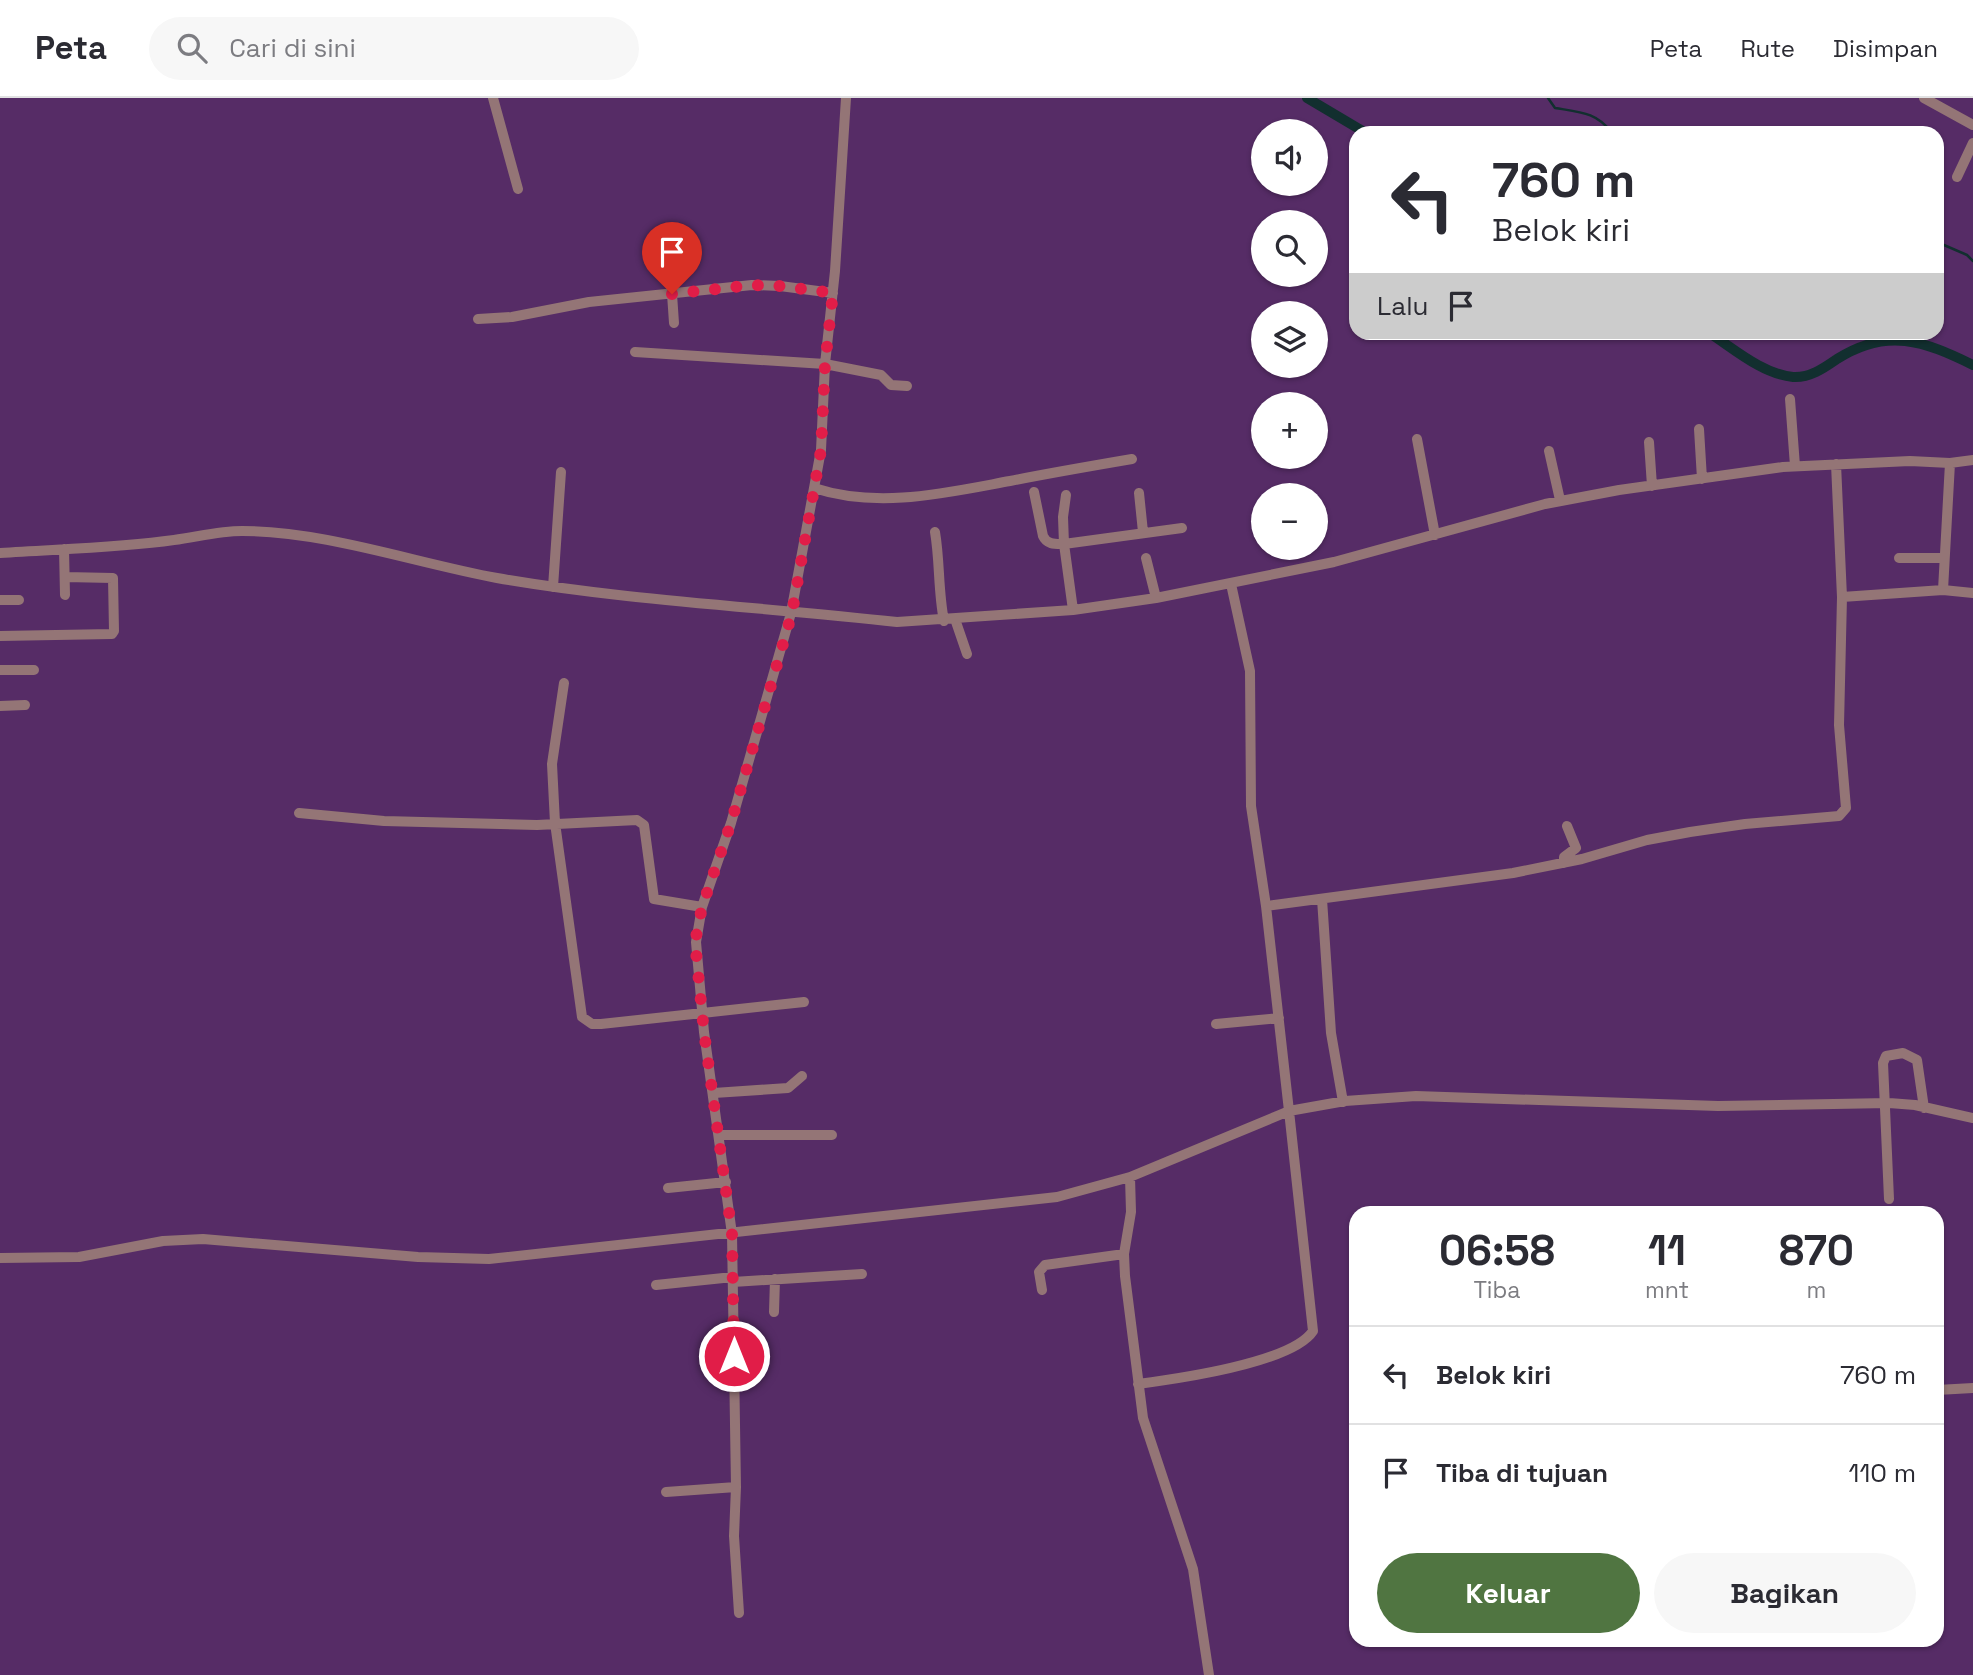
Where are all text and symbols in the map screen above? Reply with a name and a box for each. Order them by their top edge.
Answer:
search box [149,17,639,80]
text: Peta [35,27,107,69]
icon: search [173,29,211,67]
text: Cari di sini [229,31,356,65]
text: Peta [1650,33,1702,64]
text: Rute [1740,33,1795,64]
text: Disimpan [1833,33,1938,64]
map controls [1251,119,1328,560]
button: sound [1251,119,1328,196]
text: 760 m [1492,149,1635,211]
icon: left [1377,154,1468,245]
button: search [1251,210,1328,287]
text: Belok kiri [1492,210,1630,250]
pin [642,222,702,294]
icon: arrive [653,233,691,271]
icon: arrive [1442,287,1480,325]
text: Lalu [1377,289,1428,323]
button: layers [1251,301,1328,378]
button: + [1251,392,1328,469]
button: − [1251,483,1328,560]
text: 06:58 [1439,1224,1555,1277]
text: 11 [1648,1224,1686,1277]
text: 870 [1779,1224,1854,1277]
text: Tiba [1473,1275,1520,1305]
text: mnt [1645,1275,1689,1305]
text: m [1807,1275,1826,1305]
position arrow [697,1319,771,1393]
icon: left [1377,1356,1415,1394]
text: Belok kiri [1436,1358,1551,1392]
text: 760 m [1840,1358,1916,1392]
icon: arrive [1377,1454,1415,1492]
text: Tiba di tujuan [1436,1456,1608,1490]
text: 110 m [1849,1456,1916,1490]
button: Keluar [1377,1553,1640,1633]
button: Bagikan [1654,1553,1916,1633]

